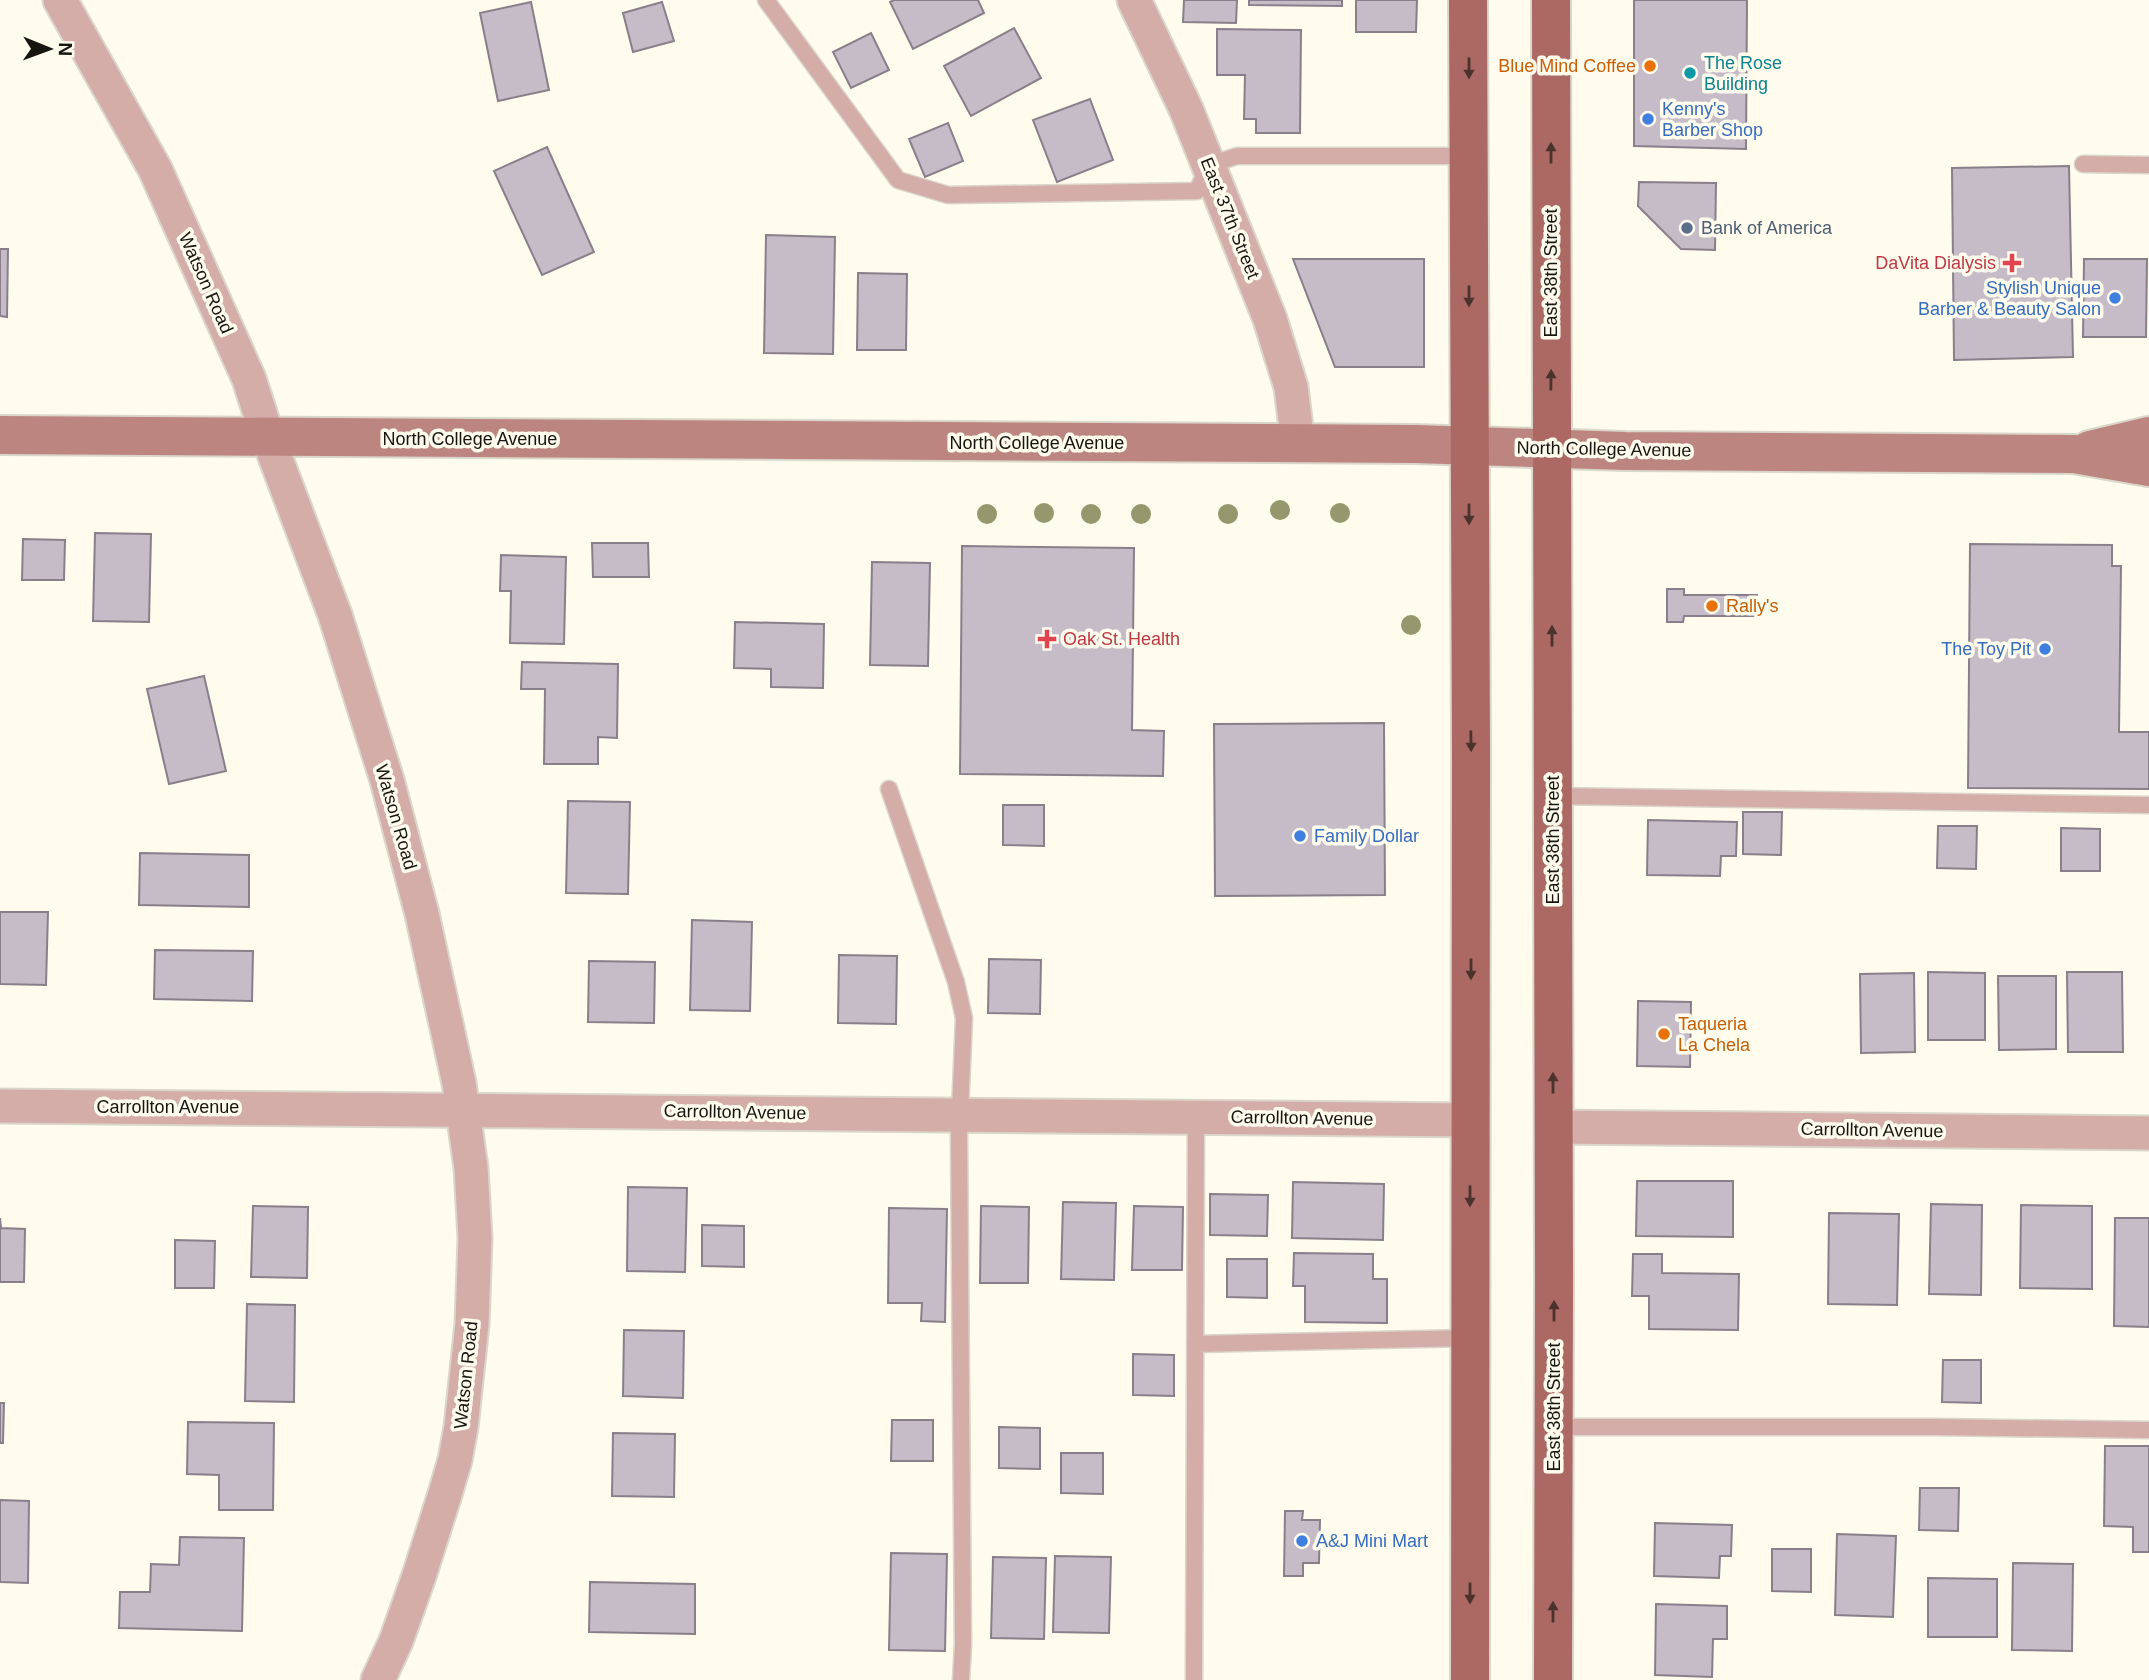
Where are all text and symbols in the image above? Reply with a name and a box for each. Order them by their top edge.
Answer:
north arrow [14,14,84,84]
text: N [55,42,76,56]
place label: The Rose Building [1704,53,1782,94]
place label: Blue Mind Coffee [1498,56,1636,76]
one-way arrow [1463,57,1475,79]
marker: Blue Mind Coffee [1642,58,1658,74]
marker: The Rose Building [1682,65,1698,81]
place label: Kenny's Barber Shop [1662,99,1763,140]
marker: Kenny's Barber Shop [1640,111,1656,127]
one-way arrow [1545,141,1557,163]
street label: East 37th Street [1197,154,1263,282]
street label: East 38th Street [1541,208,1561,338]
place label: Bank of America [1701,218,1833,238]
marker: Bank of America [1679,220,1695,236]
street label: Watson Road [175,229,237,337]
place label: DaVita Dialysis [1875,253,1996,273]
marker: DaVita Dialysis [2002,253,2022,273]
place label: Stylish Unique Barber & Beauty Salon [1918,278,2101,319]
one-way arrow [1463,285,1475,307]
marker: Stylish Unique Barber & Beauty Salon [2107,290,2123,306]
one-way arrow [1545,369,1557,391]
street label: North College Avenue [383,429,557,449]
street label: North College Avenue [950,433,1124,453]
street label: North College Avenue [1516,437,1692,461]
one-way arrow [1463,503,1475,525]
place label: Rally's [1726,596,1778,616]
marker: Rally's [1704,598,1720,614]
one-way arrow [1546,625,1558,647]
marker: Oak St. Health [1037,629,1057,649]
place label: Oak St. Health [1063,629,1180,649]
place label: The Toy Pit [1941,639,2031,659]
marker: The Toy Pit [2037,641,2053,657]
one-way arrow [1465,731,1477,753]
street label: Watson Road [371,762,421,872]
street label: East 38th Street [1543,775,1563,905]
place label: Family Dollar [1314,826,1419,846]
marker: Family Dollar [1292,828,1308,844]
one-way arrow [1465,958,1476,980]
place label: Taqueria La Chela [1678,1014,1751,1055]
marker: Taqueria La Chela [1656,1026,1672,1042]
one-way arrow [1547,1072,1559,1094]
street label: Carrollton Avenue [97,1097,239,1117]
street label: Carrollton Avenue [663,1101,807,1123]
street label: Carrollton Avenue [1230,1107,1374,1129]
street label: Carrollton Avenue [1800,1119,1944,1141]
one-way arrow [1464,1186,1476,1208]
one-way arrow [1548,1300,1560,1322]
street label: Watson Road [450,1320,482,1430]
street label: East 38th Street [1544,1342,1564,1472]
place label: A&J Mini Mart [1316,1531,1428,1551]
marker: A&J Mini Mart [1294,1533,1310,1549]
one-way arrow [1464,1582,1476,1604]
one-way arrow [1547,1601,1559,1623]

